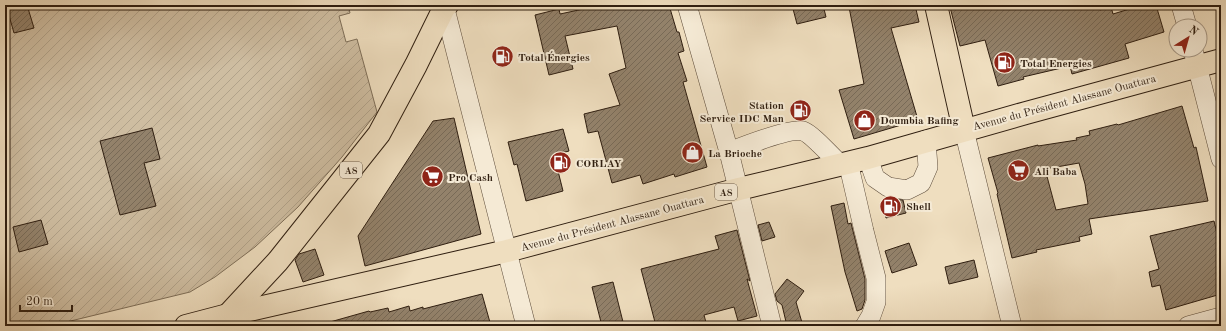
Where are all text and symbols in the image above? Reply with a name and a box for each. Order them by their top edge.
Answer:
north arrow [1168,18,1208,58]
text: N [1186,24,1200,38]
fuel station icon: Total Énergies [489,44,515,70]
fuel station icon: Total Energies [992,50,1018,76]
place label: Total Énergies [518,51,590,64]
place label: Total Energies [1020,59,1092,70]
street label: Avenue du Président Alassane Ouattara [972,74,1158,133]
fuel station icon: Station Service IDC Man [787,98,813,124]
place label: Station Service IDC Man [699,101,784,125]
shop icon: Doumbia Bafing [852,107,878,133]
place label: Doumbia Bafing [880,116,959,127]
shop icon: La Brioche [679,140,705,166]
place label: La Brioche [708,149,762,160]
fuel station icon: CORLAY [547,150,573,176]
supermarket icon: Ali Baba [1006,158,1032,184]
place label: CORLAY [576,159,622,170]
road number: A8 [340,162,362,178]
supermarket icon: Pro Cash [419,164,445,190]
place label: Ali Baba [1034,167,1077,178]
place label: Pro Cash [448,173,493,184]
road number: A8 [715,184,737,200]
fuel station icon: Shell [878,193,904,219]
street label: Avenue du Président Alassane Ouattara [520,195,706,254]
place label: Shell [906,202,932,213]
scale bar [20,287,72,313]
text: 20 m [26,296,53,308]

